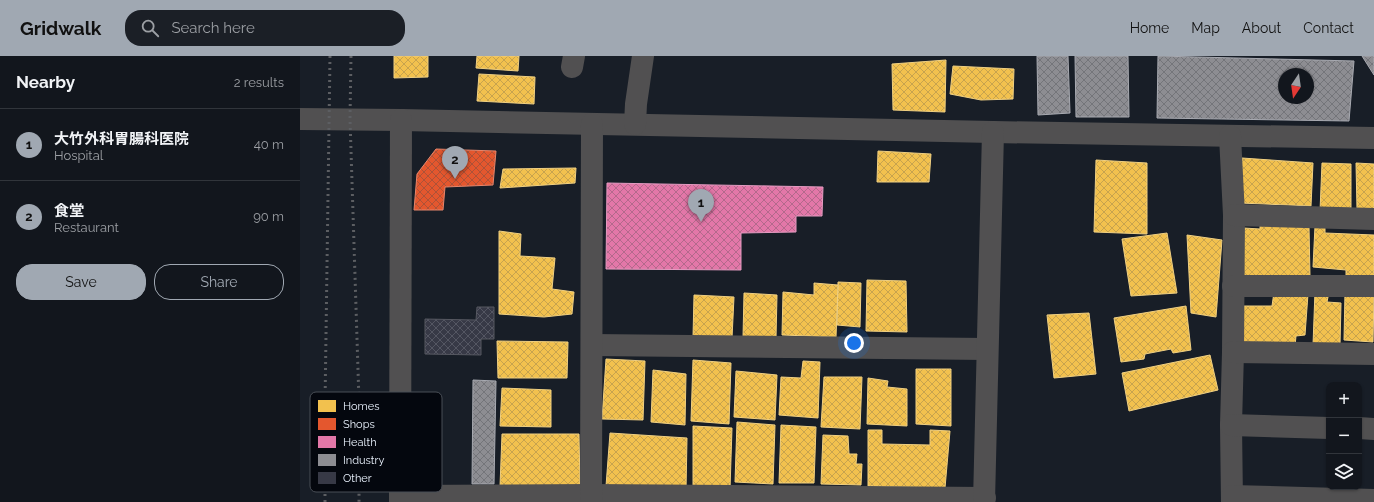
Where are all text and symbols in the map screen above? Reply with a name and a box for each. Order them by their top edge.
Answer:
search box [125,10,405,46]
text: Gridwalk [20,17,101,39]
icon: search [139,17,161,39]
text: Search here [171,19,255,37]
text: Home [1130,20,1169,36]
text: Map [1191,20,1220,36]
text: About [1242,20,1281,36]
text: Contact [1303,20,1354,36]
north arrow [1278,68,1314,104]
text: Nearby [16,72,75,92]
text: 2 results [234,75,284,90]
text: 大竹外科胃腸科医院 [54,130,189,148]
text: 1 [26,137,32,152]
text: 40 m [254,137,284,152]
pin: 2 [442,146,468,179]
text: Hospital [54,148,103,163]
pin: 1 [688,189,714,222]
text: 食堂 [54,202,84,220]
text: 2 [25,209,33,224]
text: 90 m [253,209,284,224]
text: Restaurant [54,220,119,235]
button: Save [16,264,146,300]
button: Share [154,264,284,300]
your location [844,333,864,353]
map controls [1326,382,1362,490]
button: + [1326,382,1362,418]
legend [310,392,442,492]
text: Homes [343,400,379,413]
text: Shops [343,418,375,431]
button: − [1326,418,1362,454]
text: Health [343,436,377,449]
text: Industry [343,454,384,467]
button: layers [1326,454,1362,490]
text: Other [343,472,372,485]

